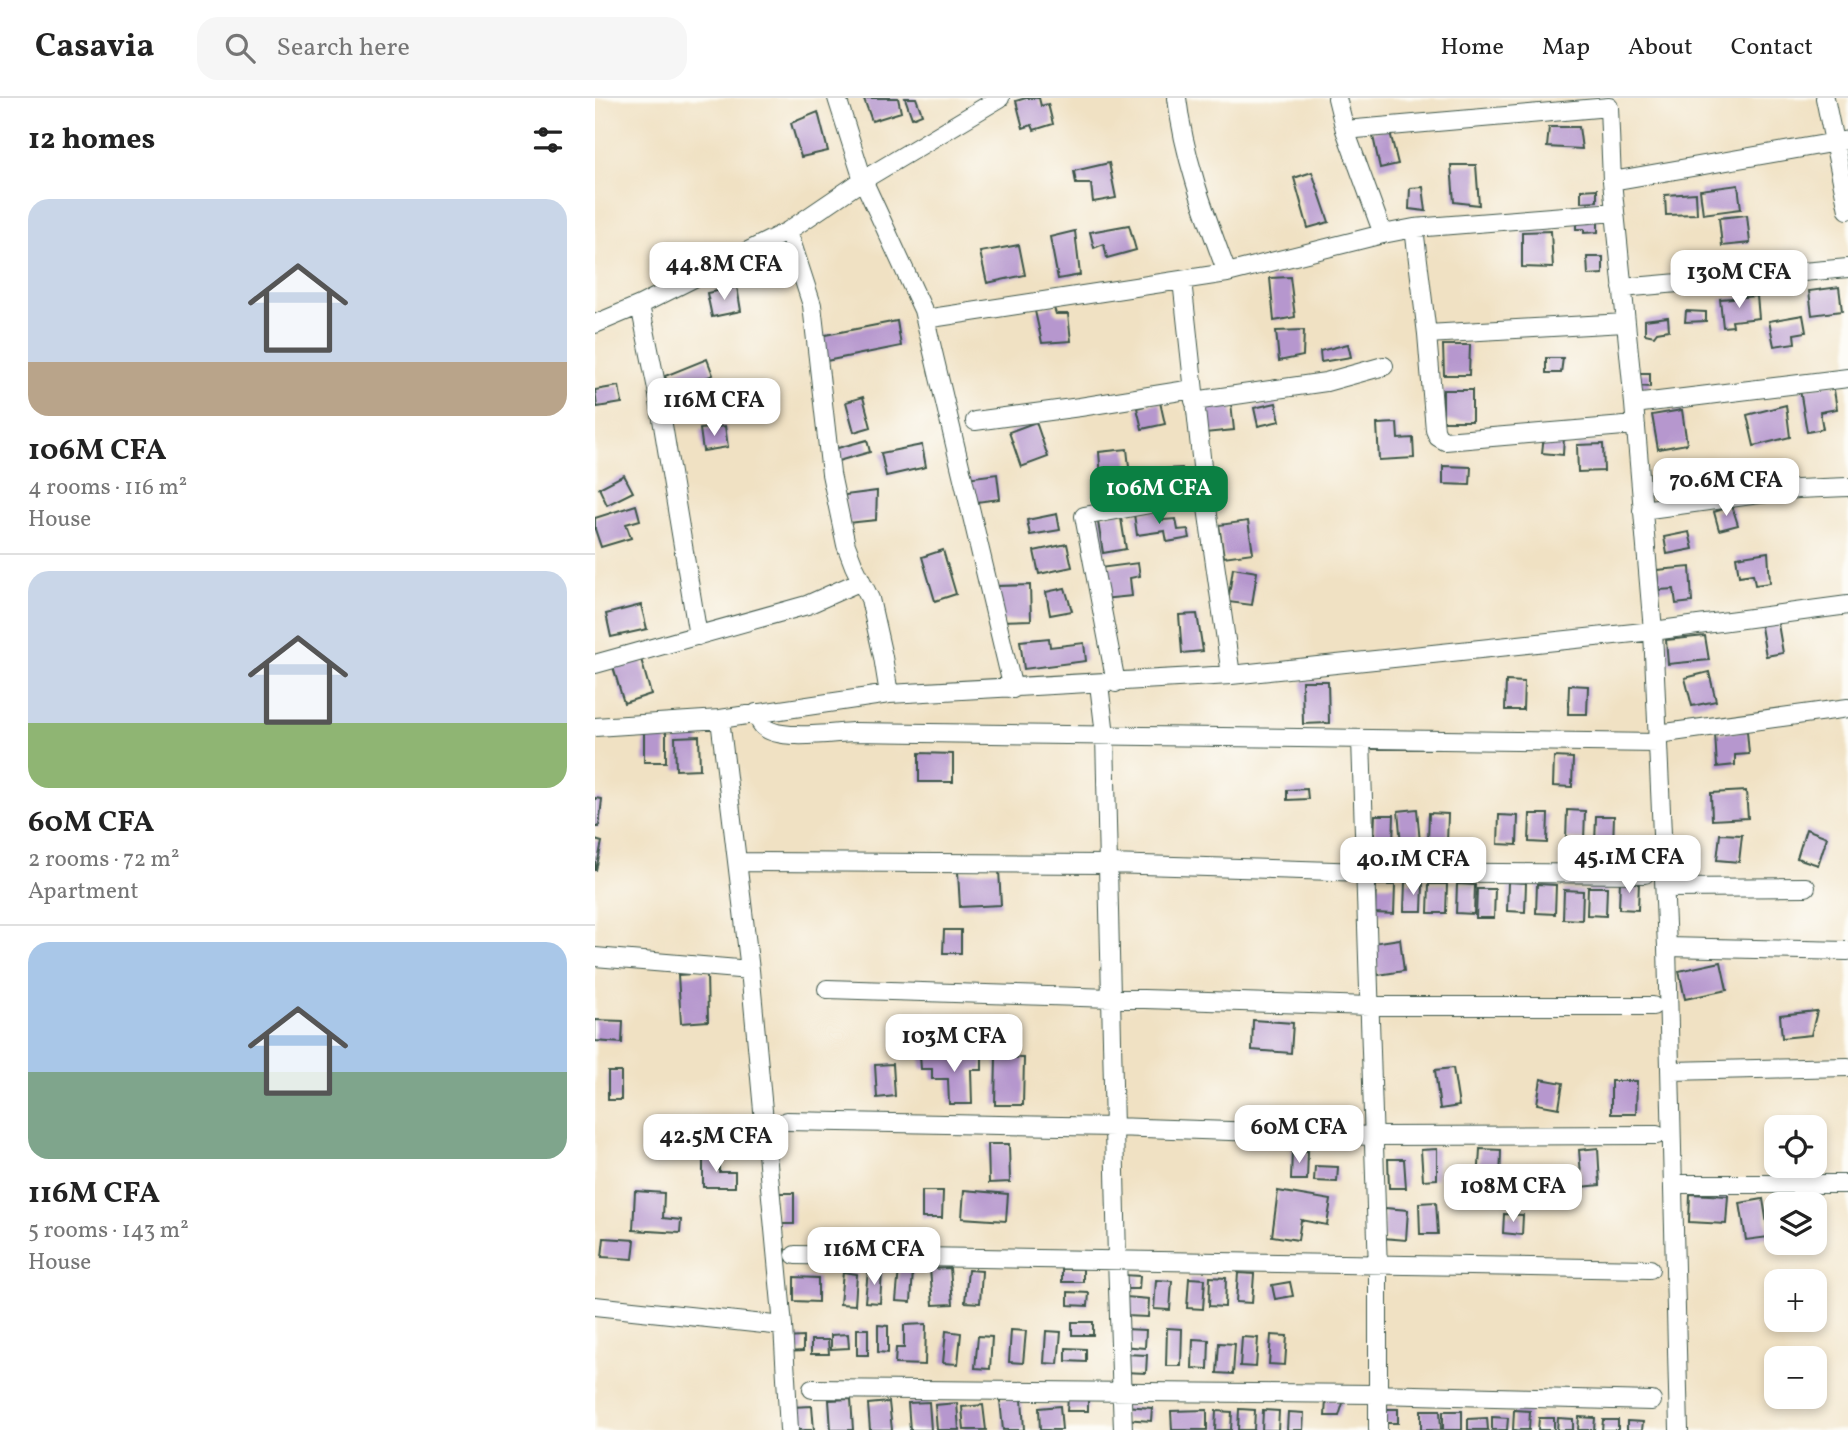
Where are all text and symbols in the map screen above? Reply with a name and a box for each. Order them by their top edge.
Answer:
search box [197,17,687,80]
text: Casavia [35,25,155,71]
icon: search [221,29,259,67]
text: Search here [277,30,410,66]
text: Home [1440,31,1504,65]
text: Map [1542,31,1590,65]
text: About [1628,31,1693,65]
text: Contact [1731,31,1813,65]
text: 12 homes [28,119,155,161]
icon: filters [529,121,567,159]
pin: 44.8M CFA [644,242,804,302]
icon: home [235,245,361,371]
text: 44.8M CFA [665,249,783,281]
pin: 130M CFA [1667,250,1811,310]
text: 130M CFA [1687,257,1791,289]
pin: 116M CFA [642,378,786,438]
text: 116M CFA [663,385,765,417]
text: 106M CFA [28,430,167,472]
pin: 70.6M CFA [1646,458,1806,518]
text: 70.6M CFA [1669,465,1783,497]
pin: 106M CFA [1087,466,1231,526]
text: 4 rooms · 116 m² [28,472,187,504]
text: 106M CFA [1106,473,1212,505]
text: House [28,504,91,536]
icon: home [235,617,361,743]
text: 60M CFA [28,802,154,844]
pin: 45.1M CFA [1549,836,1709,895]
pin: 40.1M CFA [1333,838,1493,897]
text: 45.1M CFA [1574,842,1684,874]
text: 2 rooms · 72 m² [28,844,179,876]
text: 40.1M CFA [1356,844,1470,876]
text: Apartment [28,876,139,908]
icon: home [235,988,361,1114]
pin: 103M CFA [882,1014,1026,1074]
text: 103M CFA [901,1021,1007,1053]
pin: 60M CFA [1234,1105,1364,1165]
text: 60M CFA [1251,1112,1347,1144]
pin: 42.5M CFA [636,1114,796,1174]
map controls [1764,1115,1827,1409]
button: locate [1764,1115,1827,1178]
text: 42.5M CFA [659,1121,773,1153]
pin: 108M CFA [1441,1164,1585,1224]
text: 108M CFA [1460,1171,1566,1203]
text: 116M CFA [28,1173,160,1215]
button: layers [1764,1192,1827,1255]
text: 5 rooms · 143 m² [28,1215,189,1247]
pin: 116M CFA [802,1228,946,1287]
text: 116M CFA [823,1234,925,1266]
text: House [28,1247,91,1279]
button: + [1764,1269,1827,1332]
button: − [1764,1346,1827,1409]

